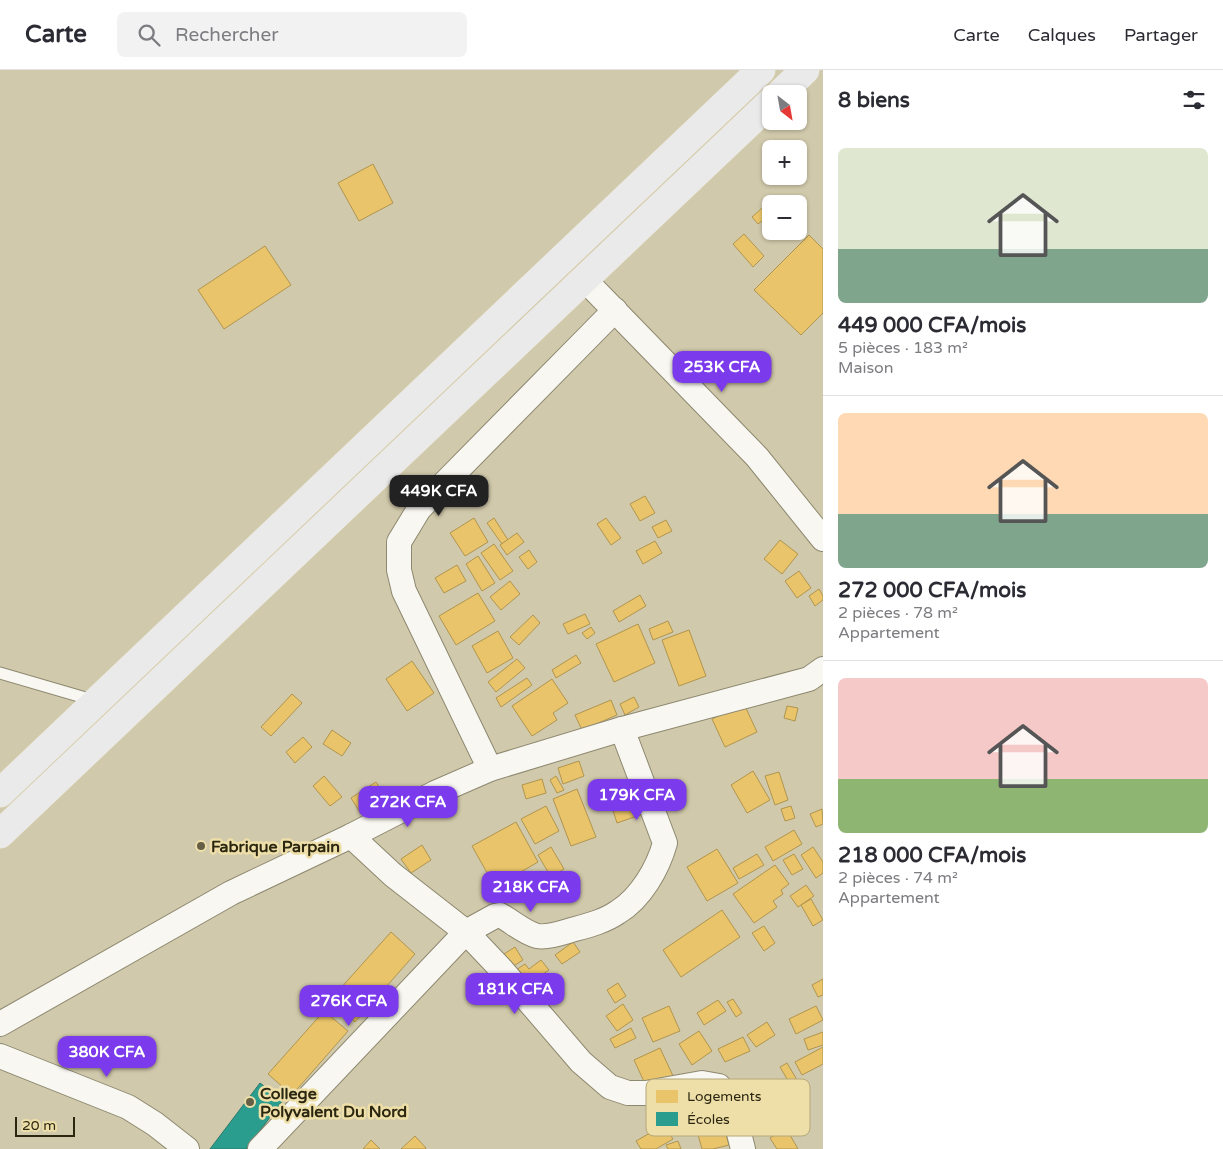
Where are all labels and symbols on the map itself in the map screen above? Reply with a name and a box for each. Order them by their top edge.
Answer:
north arrow [762,85,808,130]
pin: 253K CFA [670,350,774,393]
pin: 449K CFA [387,474,491,517]
pin: 179K CFA [585,778,689,821]
pin: 272K CFA [356,786,460,828]
place label: Fabrique Parpain [211,837,340,857]
marker: Fabrique Parpain [195,840,207,852]
pin: 218K CFA [479,870,583,913]
pin: 181K CFA [463,972,567,1015]
pin: 276K CFA [297,984,401,1027]
pin: 380K CFA [55,1036,159,1078]
legend [646,1079,810,1136]
place label: College Polyvalent Du Nord [260,1084,407,1122]
text: Logements [687,1088,762,1105]
marker: College Polyvalent Du Nord [244,1096,256,1108]
text: Écoles [687,1111,730,1128]
scale bar [15,1114,75,1137]

